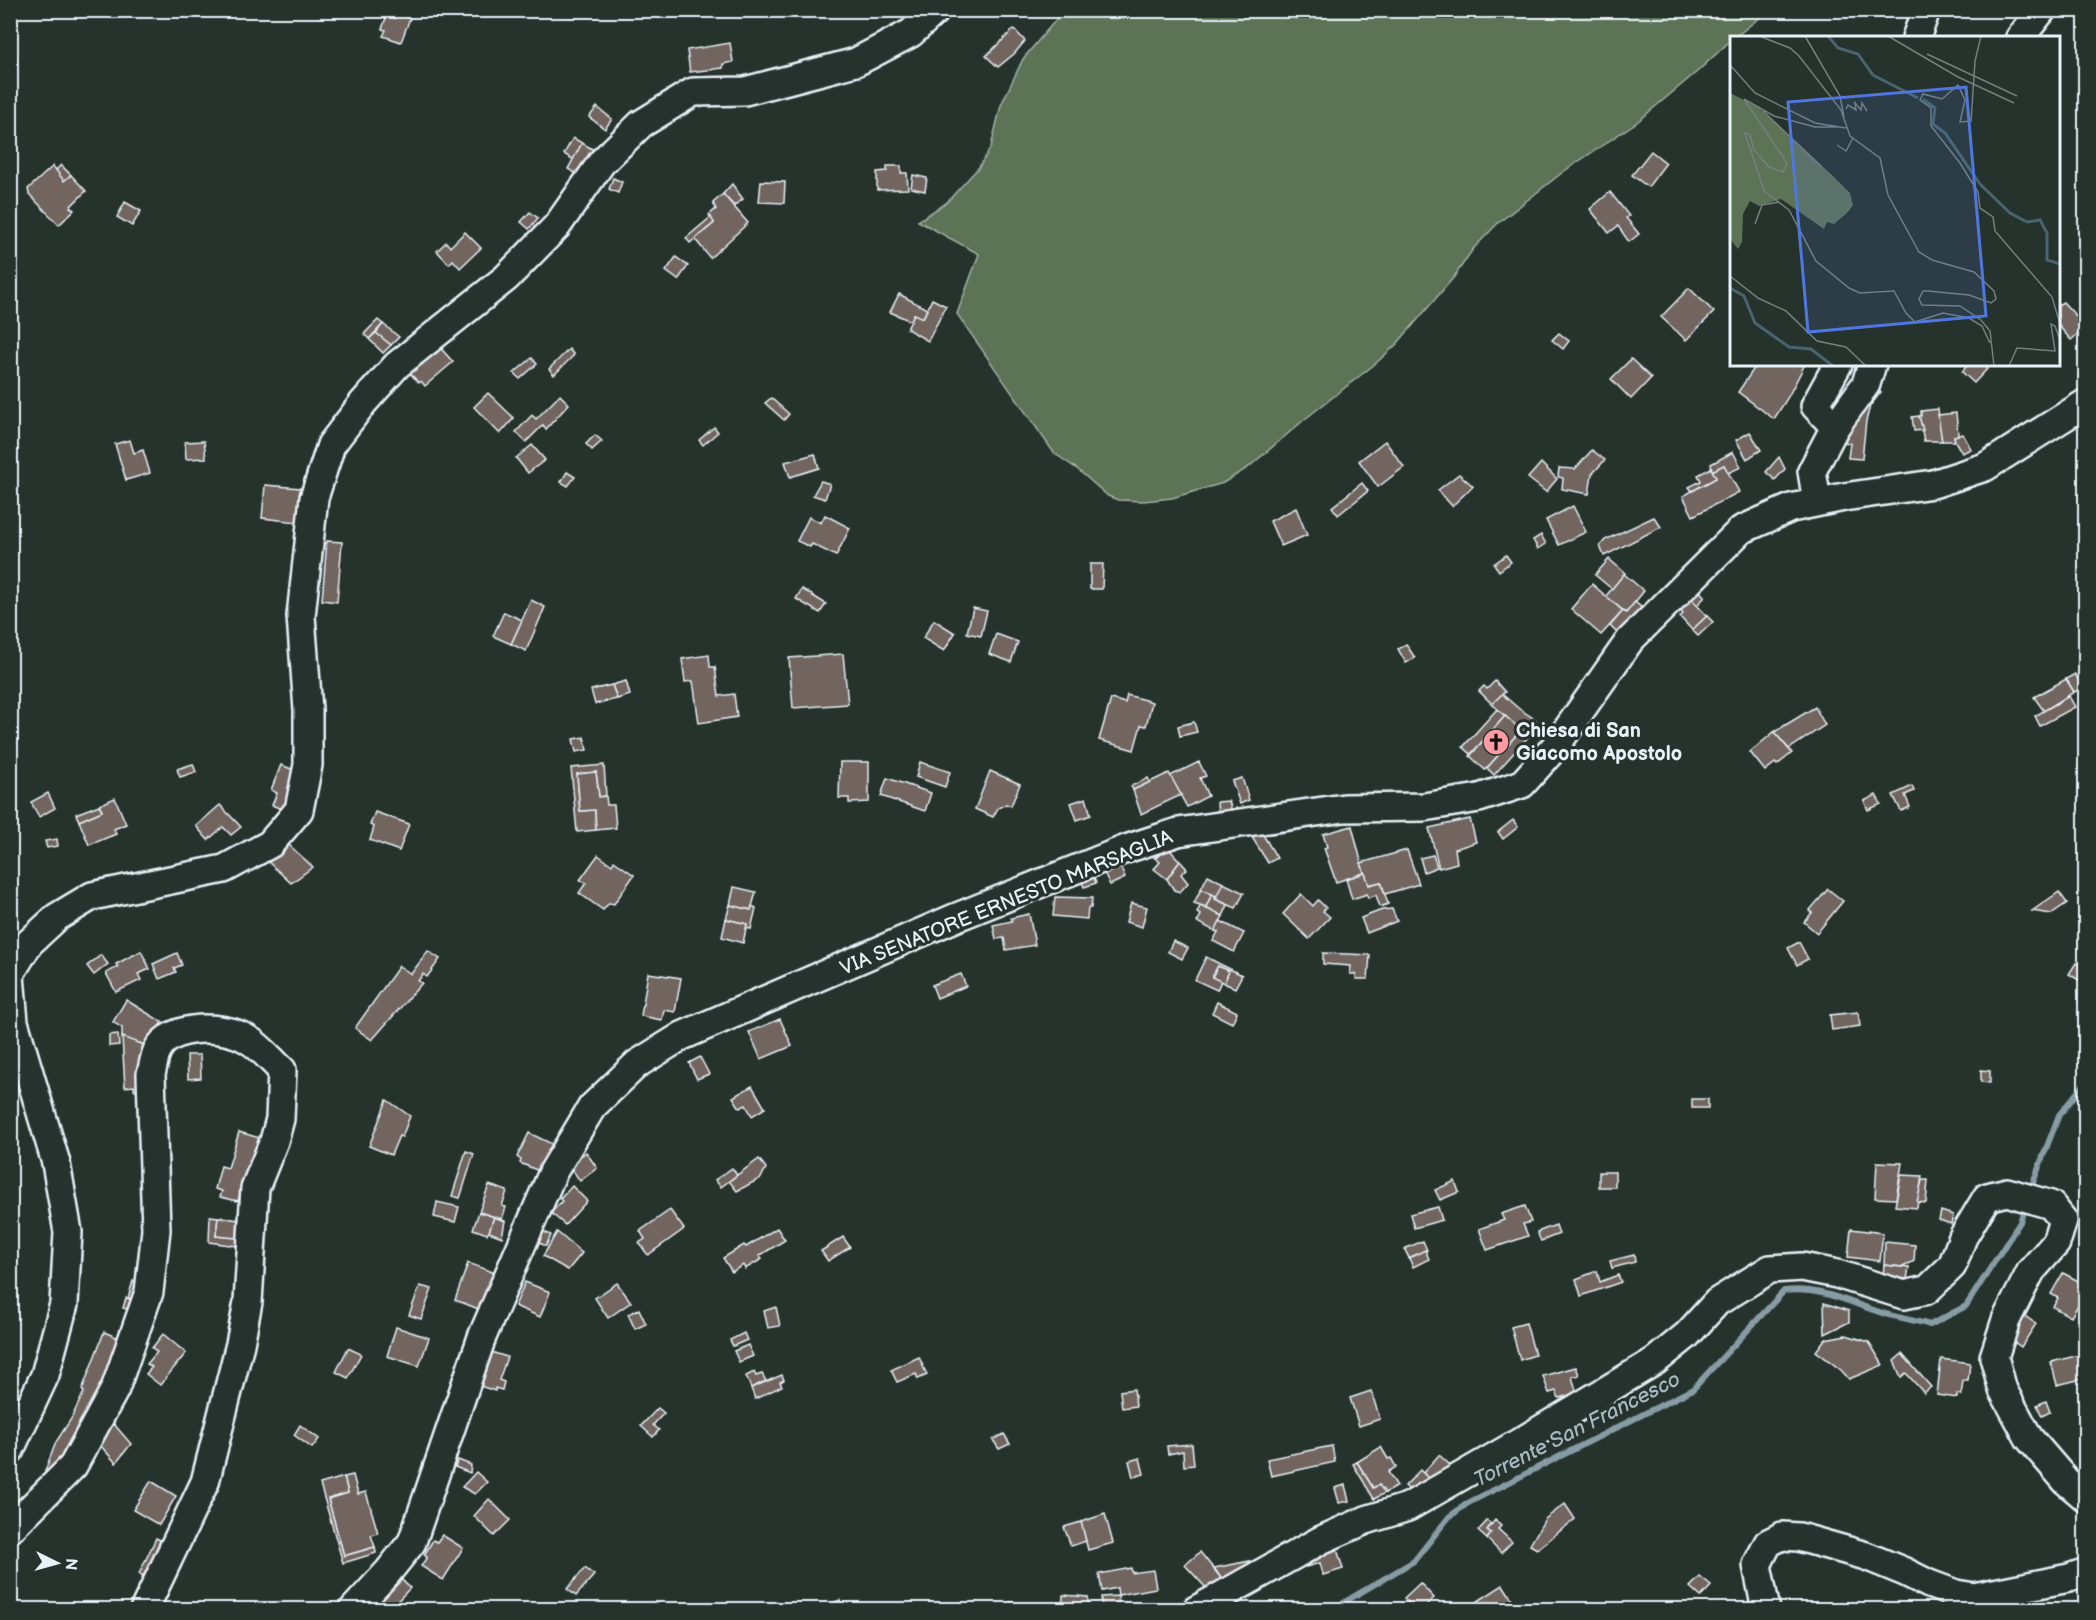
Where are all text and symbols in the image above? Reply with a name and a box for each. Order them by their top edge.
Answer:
inset map [1730,36,2060,366]
place label: Chiesa di San Giacomo Apostolo [1516,719,1682,766]
church icon: Chiesa di San Giacomo Apostolo [1481,727,1511,757]
street label: VIA SENATORE ERNESTO MARSAGLIA [837,825,1177,981]
water label: Torrente San Francesco [1470,1367,1685,1492]
north arrow [27,1533,87,1593]
text: N [60,1557,80,1571]

